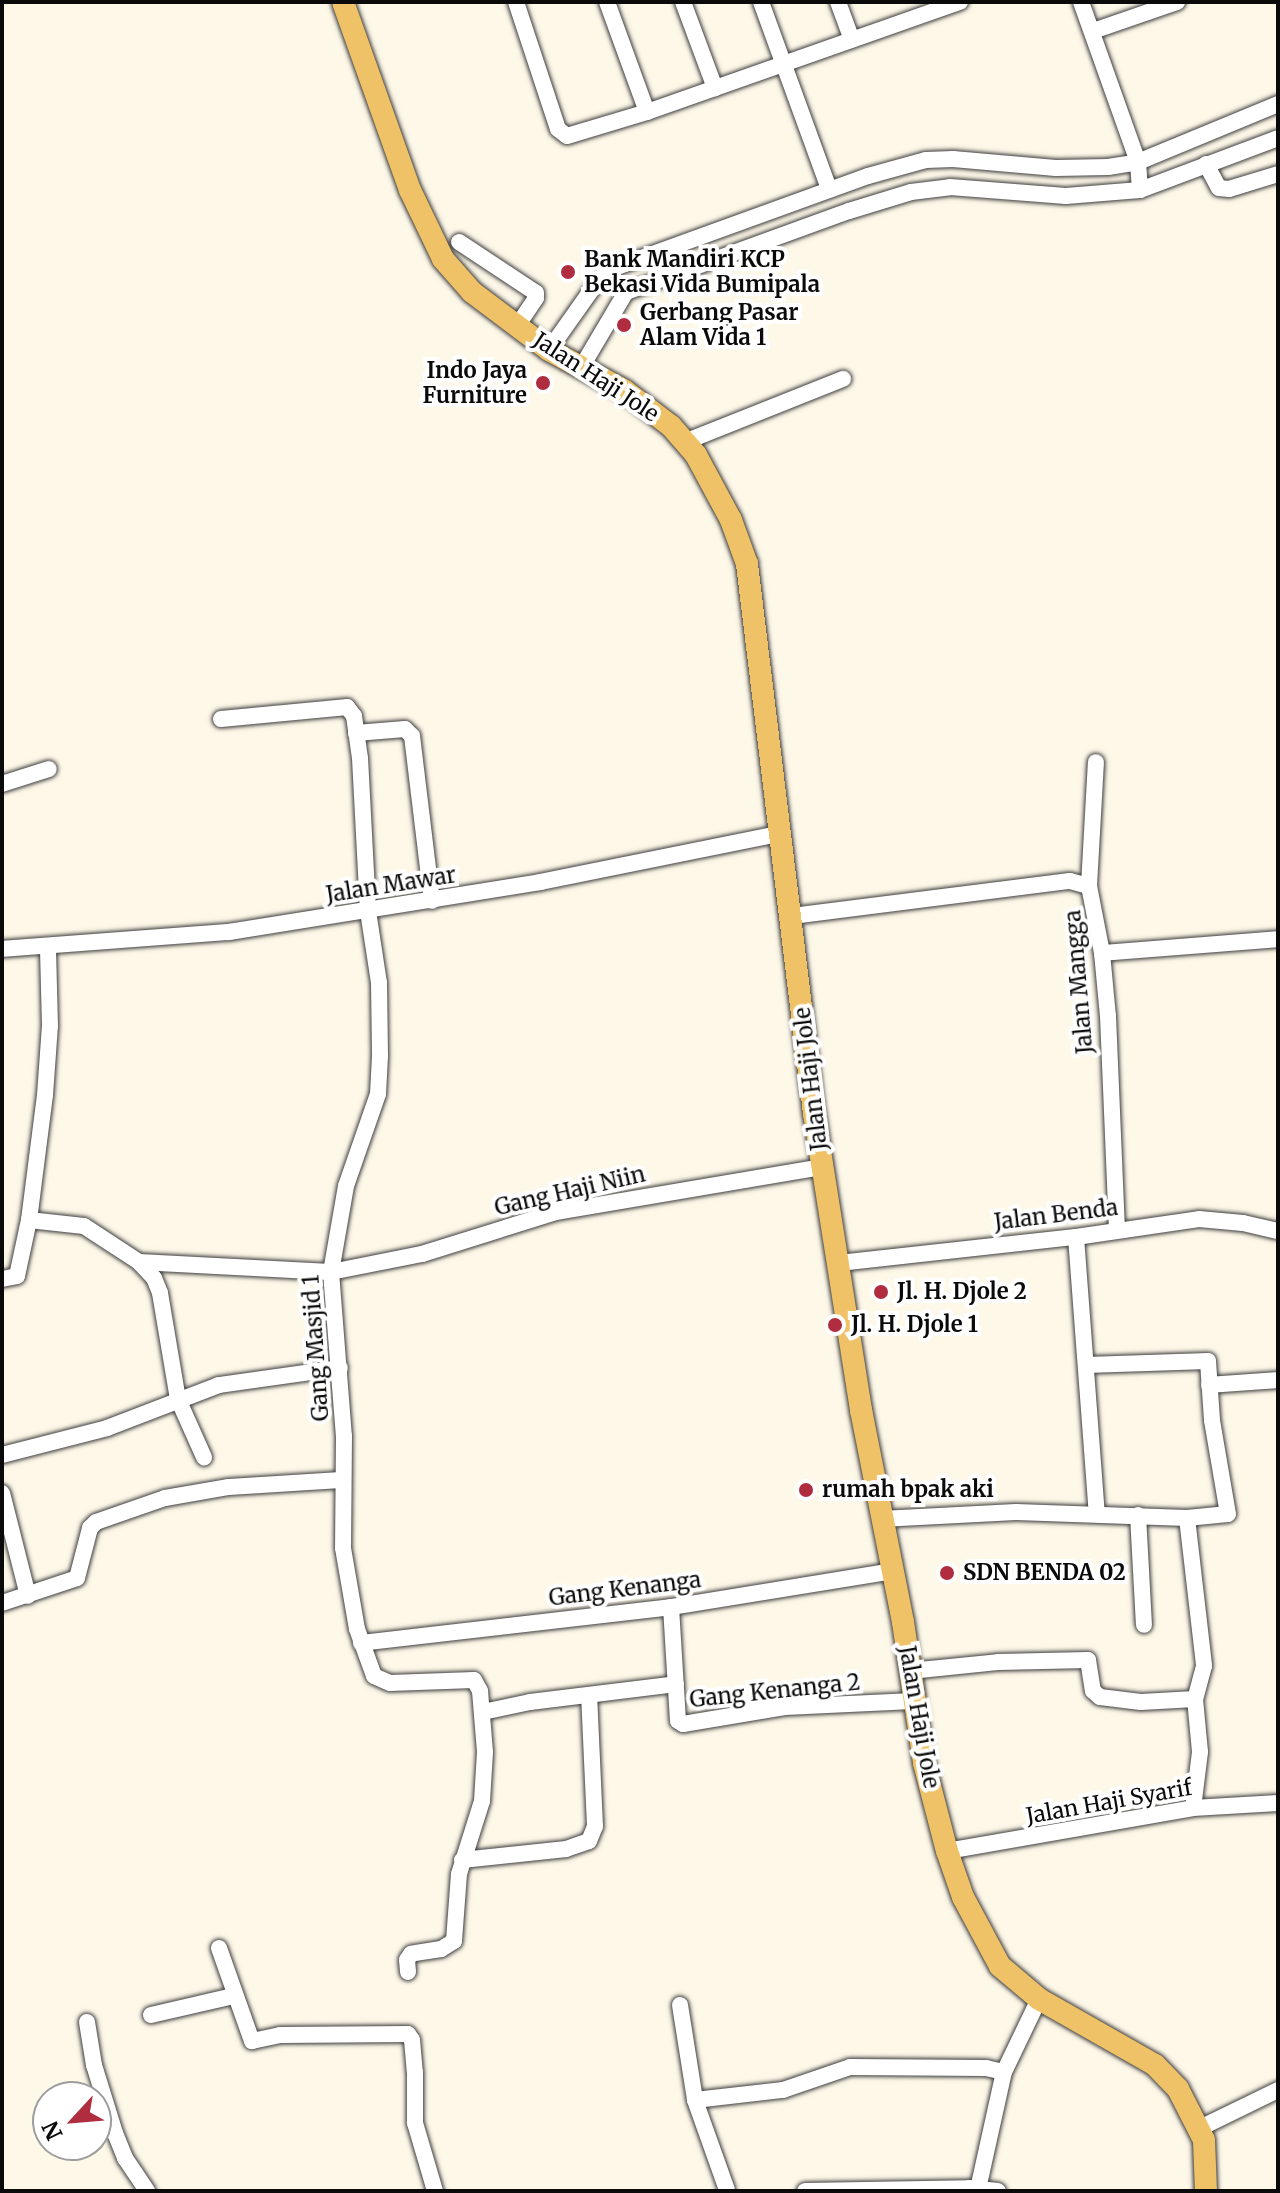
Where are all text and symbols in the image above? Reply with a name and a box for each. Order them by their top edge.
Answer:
place label: Bank Mandiri KCP Bekasi Vida Bumipala [584,246,820,298]
marker: Bank Mandiri KCP Bekasi Vida Bumipala [559,263,577,281]
place label: Gerbang Pasar Alam Vida 1 [640,299,798,350]
marker: Gerbang Pasar Alam Vida 1 [615,316,633,334]
street label: Jalan Haji Jole [528,327,664,427]
place label: Indo Jaya Furniture [423,357,527,408]
marker: Indo Jaya Furniture [534,374,552,392]
street label: Jalan Mawar [324,862,458,908]
street label: Jalan Mangga [1060,909,1098,1055]
street label: Jalan Haji Jole [789,1006,833,1152]
street label: Gang Haji Niin [492,1161,648,1221]
street label: Jalan Benda [993,1194,1119,1236]
street label: Gang Masjid 1 [298,1274,334,1422]
place label: Jl. H. Djole 2 [897,1279,1027,1305]
marker: Jl. H. Djole 2 [872,1283,890,1301]
place label: Jl. H. Djole 1 [851,1312,978,1338]
marker: Jl. H. Djole 1 [826,1316,844,1334]
place label: rumah bpak aki [822,1477,994,1503]
marker: rumah bpak aki [797,1481,815,1499]
place label: SDN BENDA 02 [963,1560,1126,1586]
marker: SDN BENDA 02 [938,1564,956,1582]
street label: Gang Kenanga [547,1567,703,1611]
street label: Jalan Haji Jole [893,1644,945,1790]
street label: Gang Kenanga 2 [688,1669,862,1713]
street label: Jalan Haji Syarif [1024,1774,1194,1830]
north arrow [32,2081,112,2161]
text: N [36,2117,69,2145]

